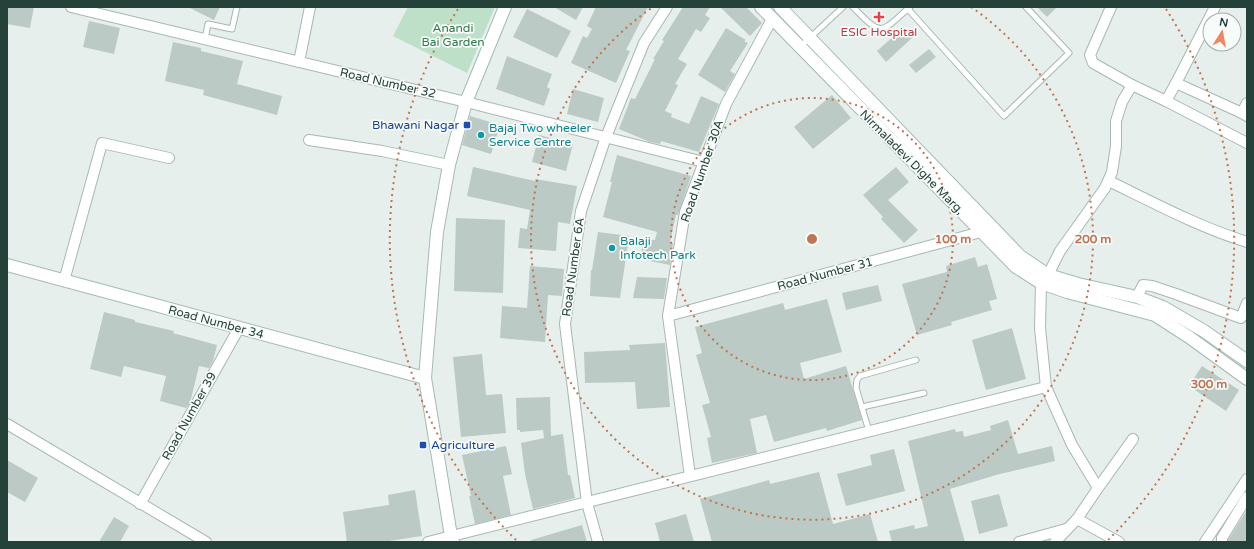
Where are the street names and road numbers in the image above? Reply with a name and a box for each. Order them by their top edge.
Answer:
street label: Road Number 32 [339,65,437,101]
street label: Nirmaladevi Dighe Marg, [857,107,967,217]
street label: Road Number 30A [678,118,726,224]
street label: Road Number 6A [559,217,587,317]
street label: Road Number 31 [776,255,874,293]
street label: Road Number 34 [167,303,266,342]
street label: Road Number 39 [159,370,219,462]

